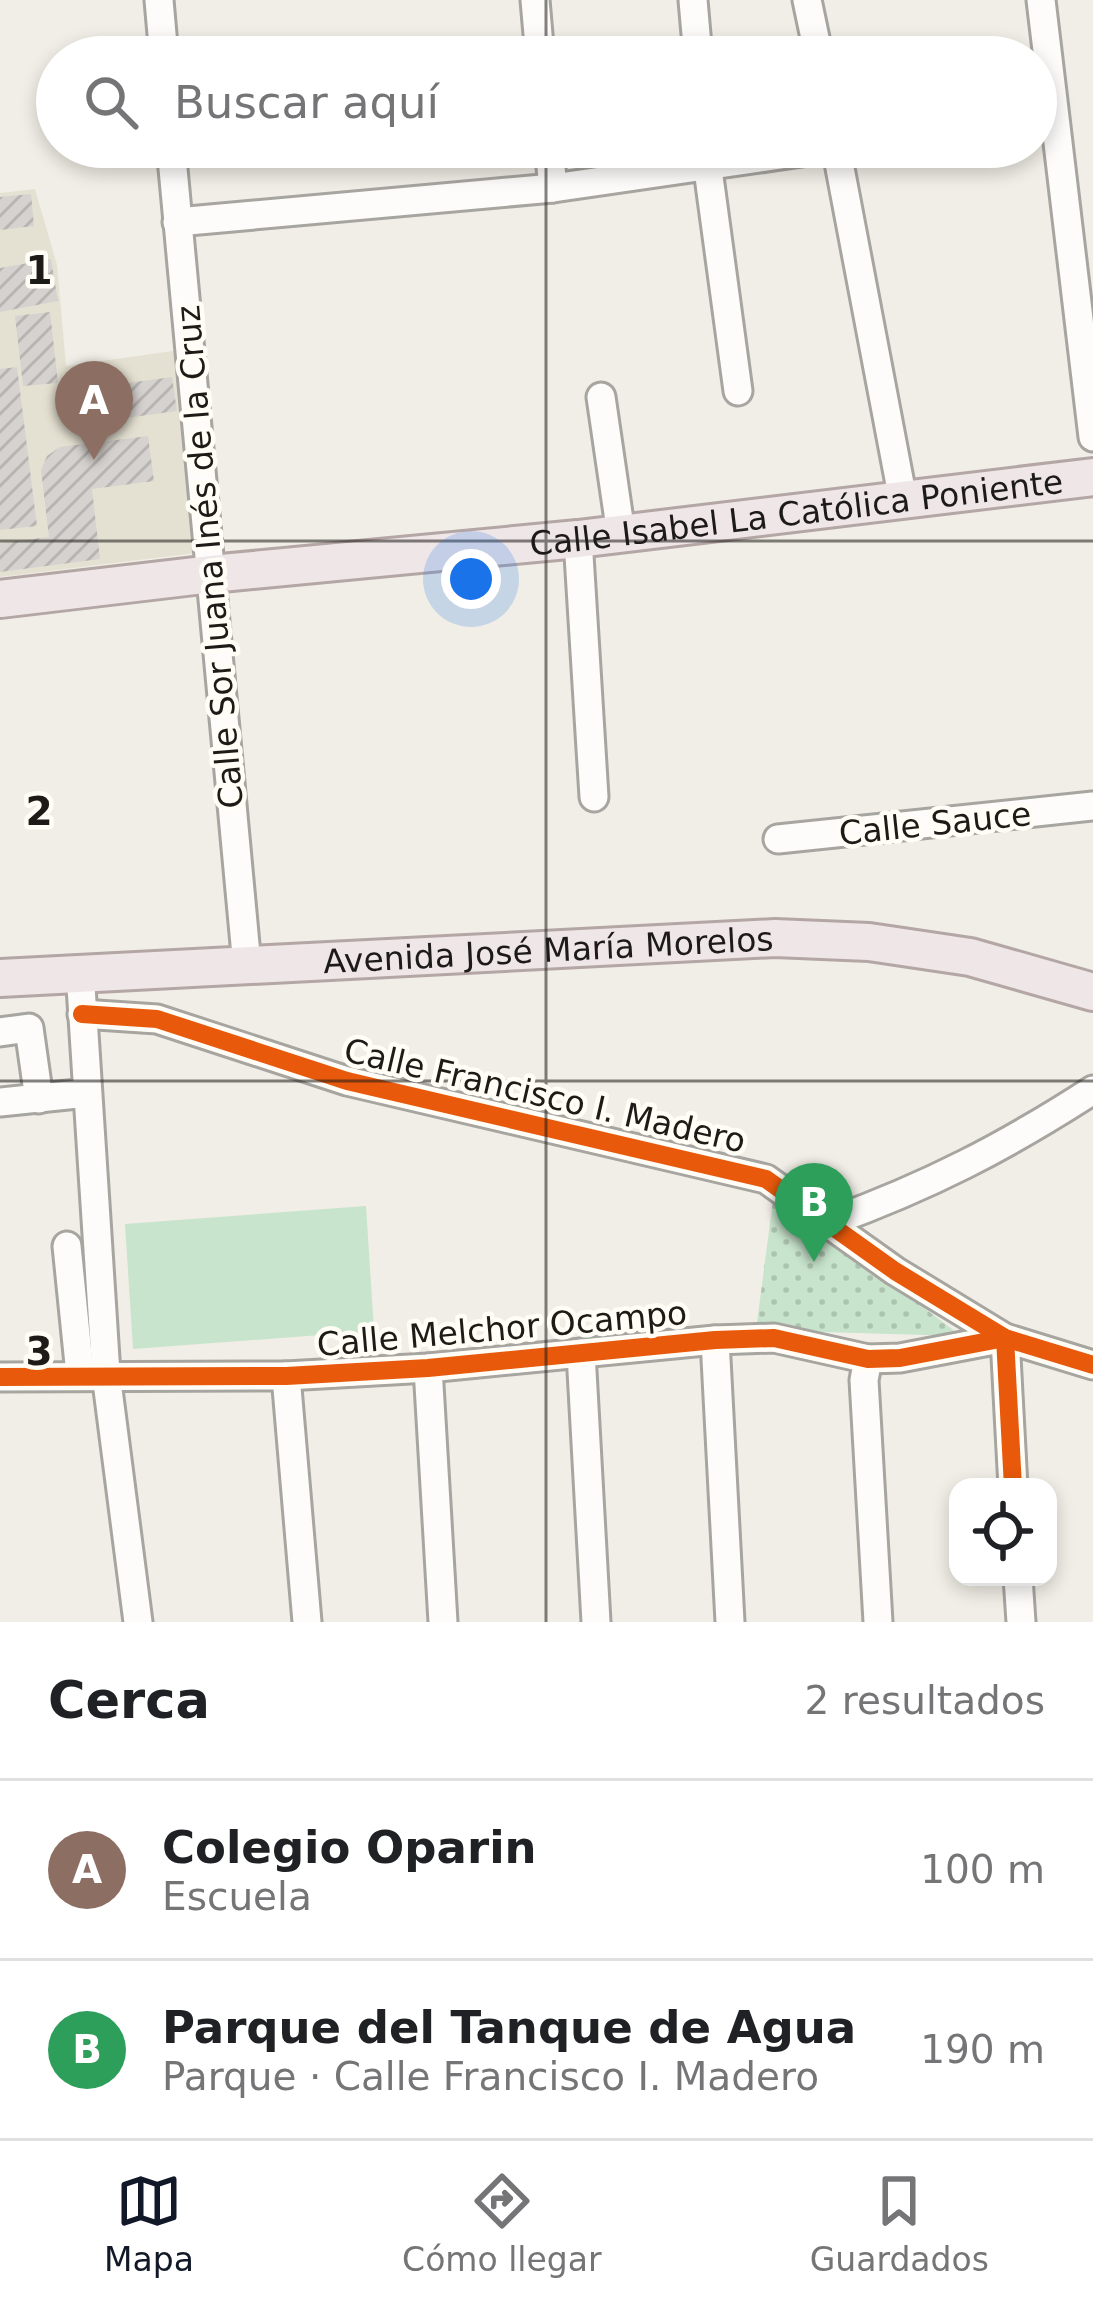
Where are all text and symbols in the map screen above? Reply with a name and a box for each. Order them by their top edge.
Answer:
search box [36,36,1057,168]
icon: search [78,69,144,135]
text: Buscar aquí [174,76,439,129]
text: 1 [25,248,53,293]
street label: Calle Sor Juana Inés de la Cruz [168,304,251,810]
pin: A [55,361,133,460]
street label: Calle Isabel La Católica Poniente [528,462,1065,564]
your location [441,549,501,609]
text: 2 [25,789,53,834]
street label: Calle Sauce [837,794,1033,853]
street label: Avenida José María Morelos [322,919,774,981]
street label: Calle Francisco I. Madero [340,1030,749,1161]
pin: B [775,1163,853,1262]
street label: Calle Melchor Ocampo [315,1293,689,1364]
text: 3 [25,1329,53,1374]
map controls [949,1478,1057,1586]
button: locate [949,1478,1057,1586]
text: Cerca [48,1671,210,1730]
text: 2 resultados [805,1678,1045,1723]
text: Colegio Oparin [162,1821,537,1874]
text: A [72,1847,102,1892]
text: 100 m [920,1847,1045,1892]
text: Escuela [162,1874,312,1919]
text: Parque del Tanque de Agua [162,2001,856,2054]
text: B [72,2027,102,2072]
text: 190 m [920,2027,1045,2072]
text: Parque · Calle Francisco I. Madero [162,2054,819,2099]
tab: Mapa [104,2168,194,2279]
tab: Cómo llegar [402,2168,602,2279]
tab: Guardados [810,2168,989,2279]

